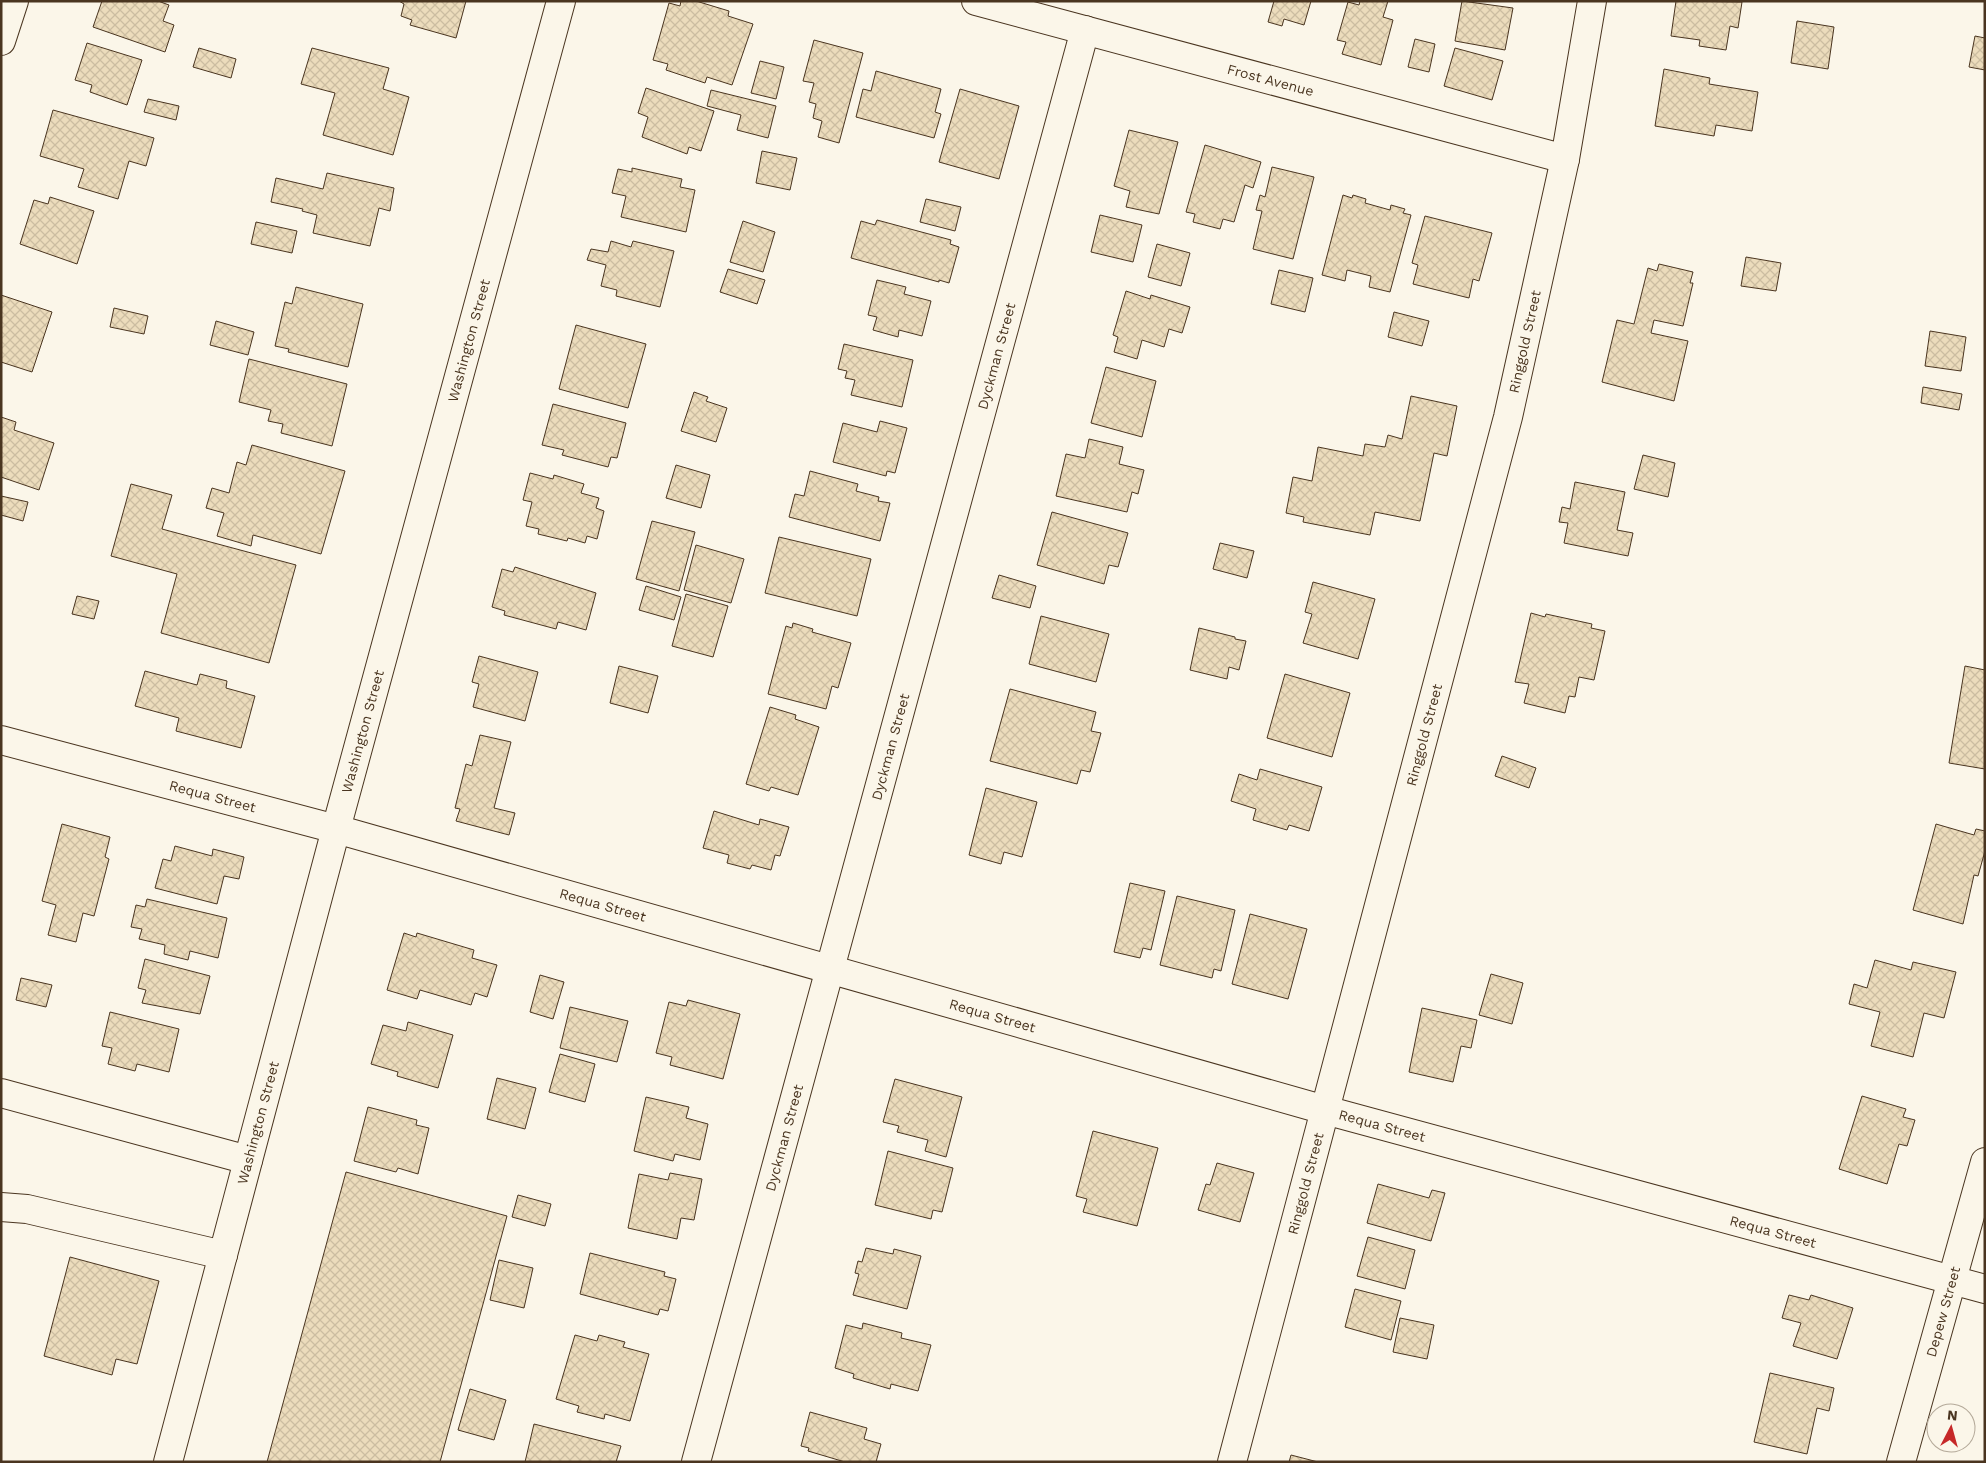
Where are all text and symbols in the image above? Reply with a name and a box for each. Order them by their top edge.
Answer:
street label: Frost Avenue [1226,61,1316,99]
street label: Washington Street [444,277,493,404]
street label: Ringgold Street [1506,289,1544,395]
street label: Dyckman Street [974,301,1019,411]
street label: Washington Street [338,668,387,795]
street label: Ringgold Street [1403,682,1445,788]
street label: Dyckman Street [868,692,912,802]
street label: Requa Street [168,777,258,815]
street label: Requa Street [558,885,648,925]
street label: Requa Street [947,996,1038,1035]
street label: Washington Street [234,1059,282,1186]
street label: Dyckman Street [762,1082,806,1193]
street label: Requa Street [1337,1106,1427,1145]
street label: Ringgold Street [1284,1131,1327,1236]
street label: Requa Street [1728,1212,1818,1251]
street label: Depew Street [1923,1265,1963,1359]
north arrow [1926,1403,1976,1453]
text: N [1946,1407,1958,1424]

